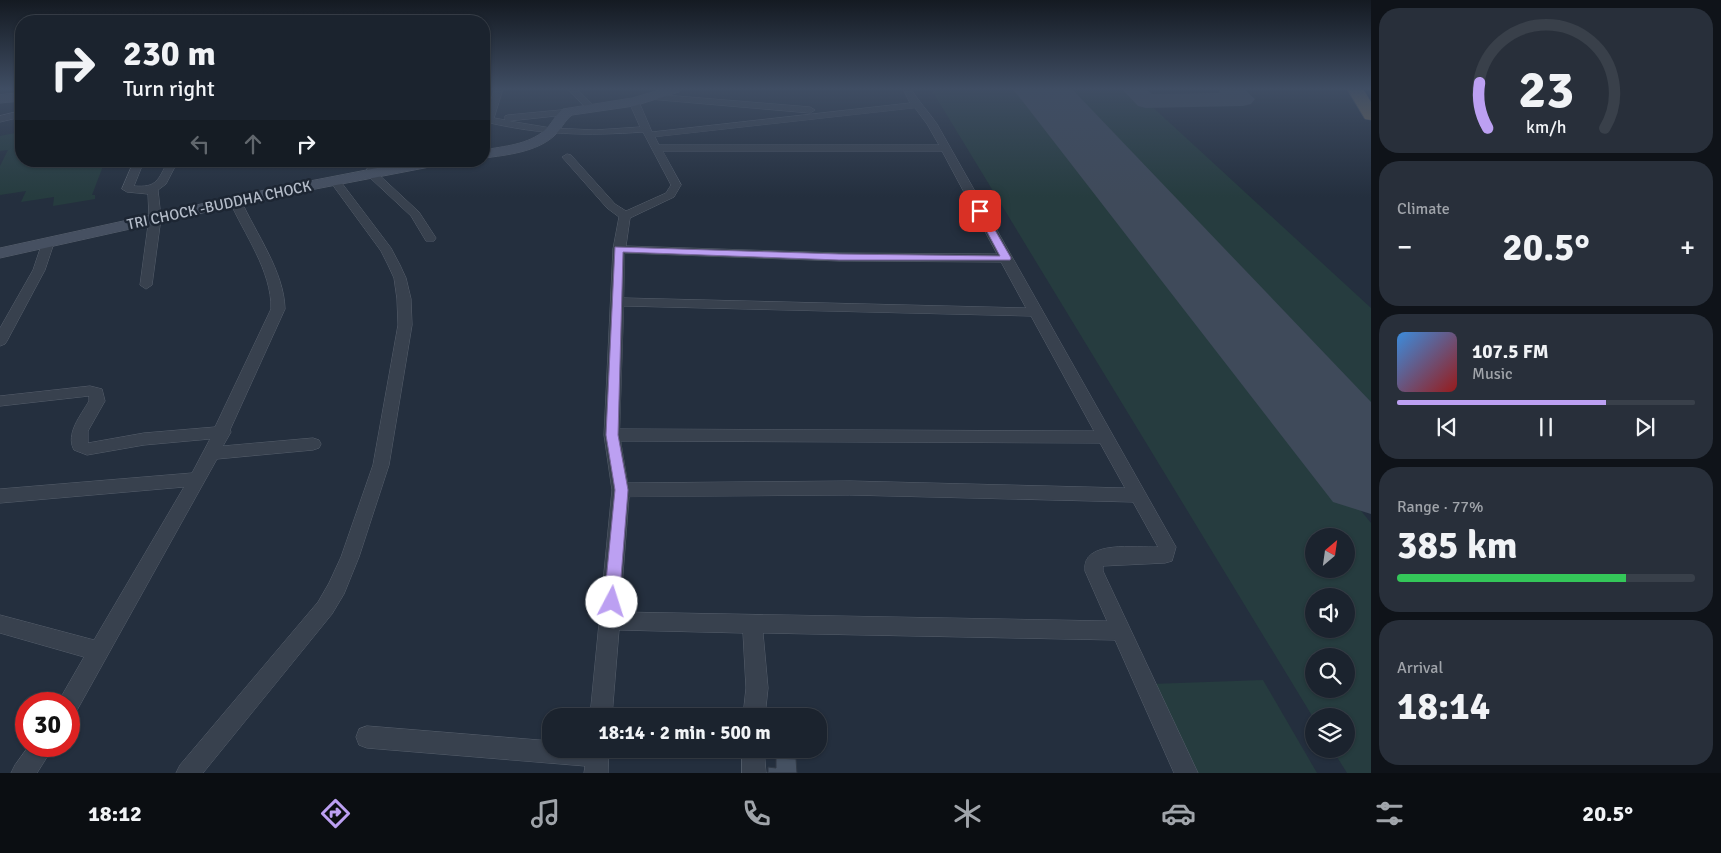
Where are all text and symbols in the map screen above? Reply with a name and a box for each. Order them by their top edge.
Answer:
text: 230 m [123,32,216,75]
icon: right [40,35,105,100]
text: 23 [1518,58,1574,122]
text: Turn right [123,75,215,102]
text: km/h [1526,116,1566,138]
icon: left [186,130,214,158]
icon: ahead [239,130,267,158]
icon: right [292,130,320,158]
street label: TRI CHOCK -BUDDHA CHOCK [125,177,313,233]
pin [959,190,1001,232]
icon: arrive [966,197,994,225]
text: Climate [1397,199,1450,219]
text: 20.5° [1502,224,1590,271]
text: − [1397,230,1412,264]
text: + [1680,230,1695,264]
text: 107.5 FM [1472,340,1549,364]
text: Music [1472,364,1513,384]
icon: previous [1433,413,1461,441]
icon: pause [1532,413,1560,441]
icon: next [1631,413,1659,441]
text: Range · 77% [1397,497,1483,517]
text: 385 km [1397,522,1518,569]
north arrow [1305,528,1355,578]
map controls [1305,528,1355,758]
position arrow [585,575,637,627]
button: sound [1305,588,1355,638]
button: search [1305,648,1355,698]
text: Arrival [1397,658,1443,678]
text: 18:14 [1397,683,1490,730]
speed limit sign: 30 [15,692,80,757]
button: layers [1305,708,1355,758]
text: 18:14 · 2 min · 500 m [598,721,771,745]
icon: directions [318,796,353,831]
icon: music [528,796,563,831]
icon: phone [739,796,774,831]
icon: climate [950,796,985,831]
icon: car [1161,796,1196,831]
icon: filters [1372,796,1407,831]
text: 18:12 [88,800,142,827]
text: 20.5° [1582,800,1633,827]

